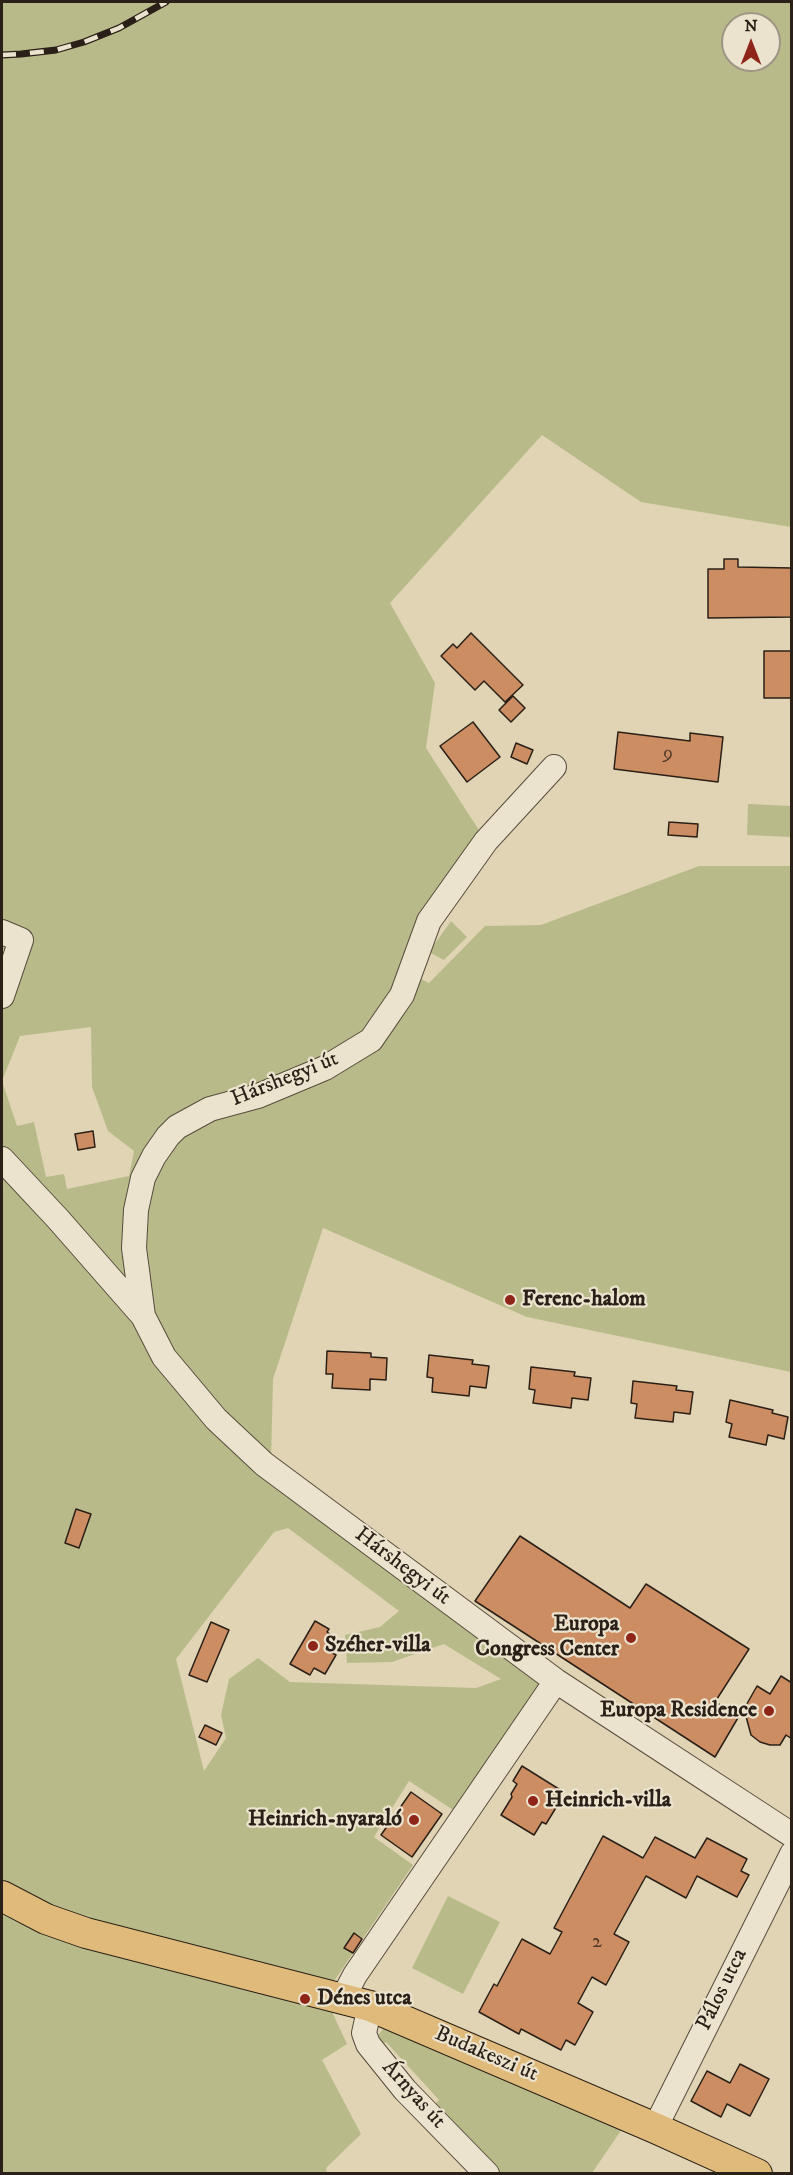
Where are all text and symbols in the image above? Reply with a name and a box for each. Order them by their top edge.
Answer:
north arrow [721,12,781,72]
text: N [744,16,758,36]
house number: 9 [663,743,673,767]
street label: Hárshegyi út [227,1047,343,1113]
place label: Ferenc-halom [522,1287,646,1313]
marker: Ferenc-halom [503,1293,517,1307]
street label: Hárshegyi út [349,1522,455,1612]
place label: Europa Congress Center [475,1612,619,1664]
marker: Europa Congress Center [624,1631,638,1645]
place label: Széher-villa [325,1633,431,1659]
marker: Széher-villa [306,1639,320,1653]
place label: Europa Residence [600,1698,757,1724]
marker: Europa Residence [762,1704,776,1718]
place label: Heinrich-villa [545,1788,671,1814]
marker: Heinrich-villa [526,1794,540,1808]
place label: Heinrich-nyaraló [248,1807,402,1833]
marker: Heinrich-nyaraló [407,1813,421,1827]
house number: 2 [592,1931,602,1955]
street label: Pálos utca [692,1945,754,2035]
place label: Dénes utca [317,1986,412,2012]
marker: Dénes utca [298,1992,312,2006]
street label: Budakeszi út [430,2021,542,2089]
street label: Árnyas út [375,2055,451,2135]

